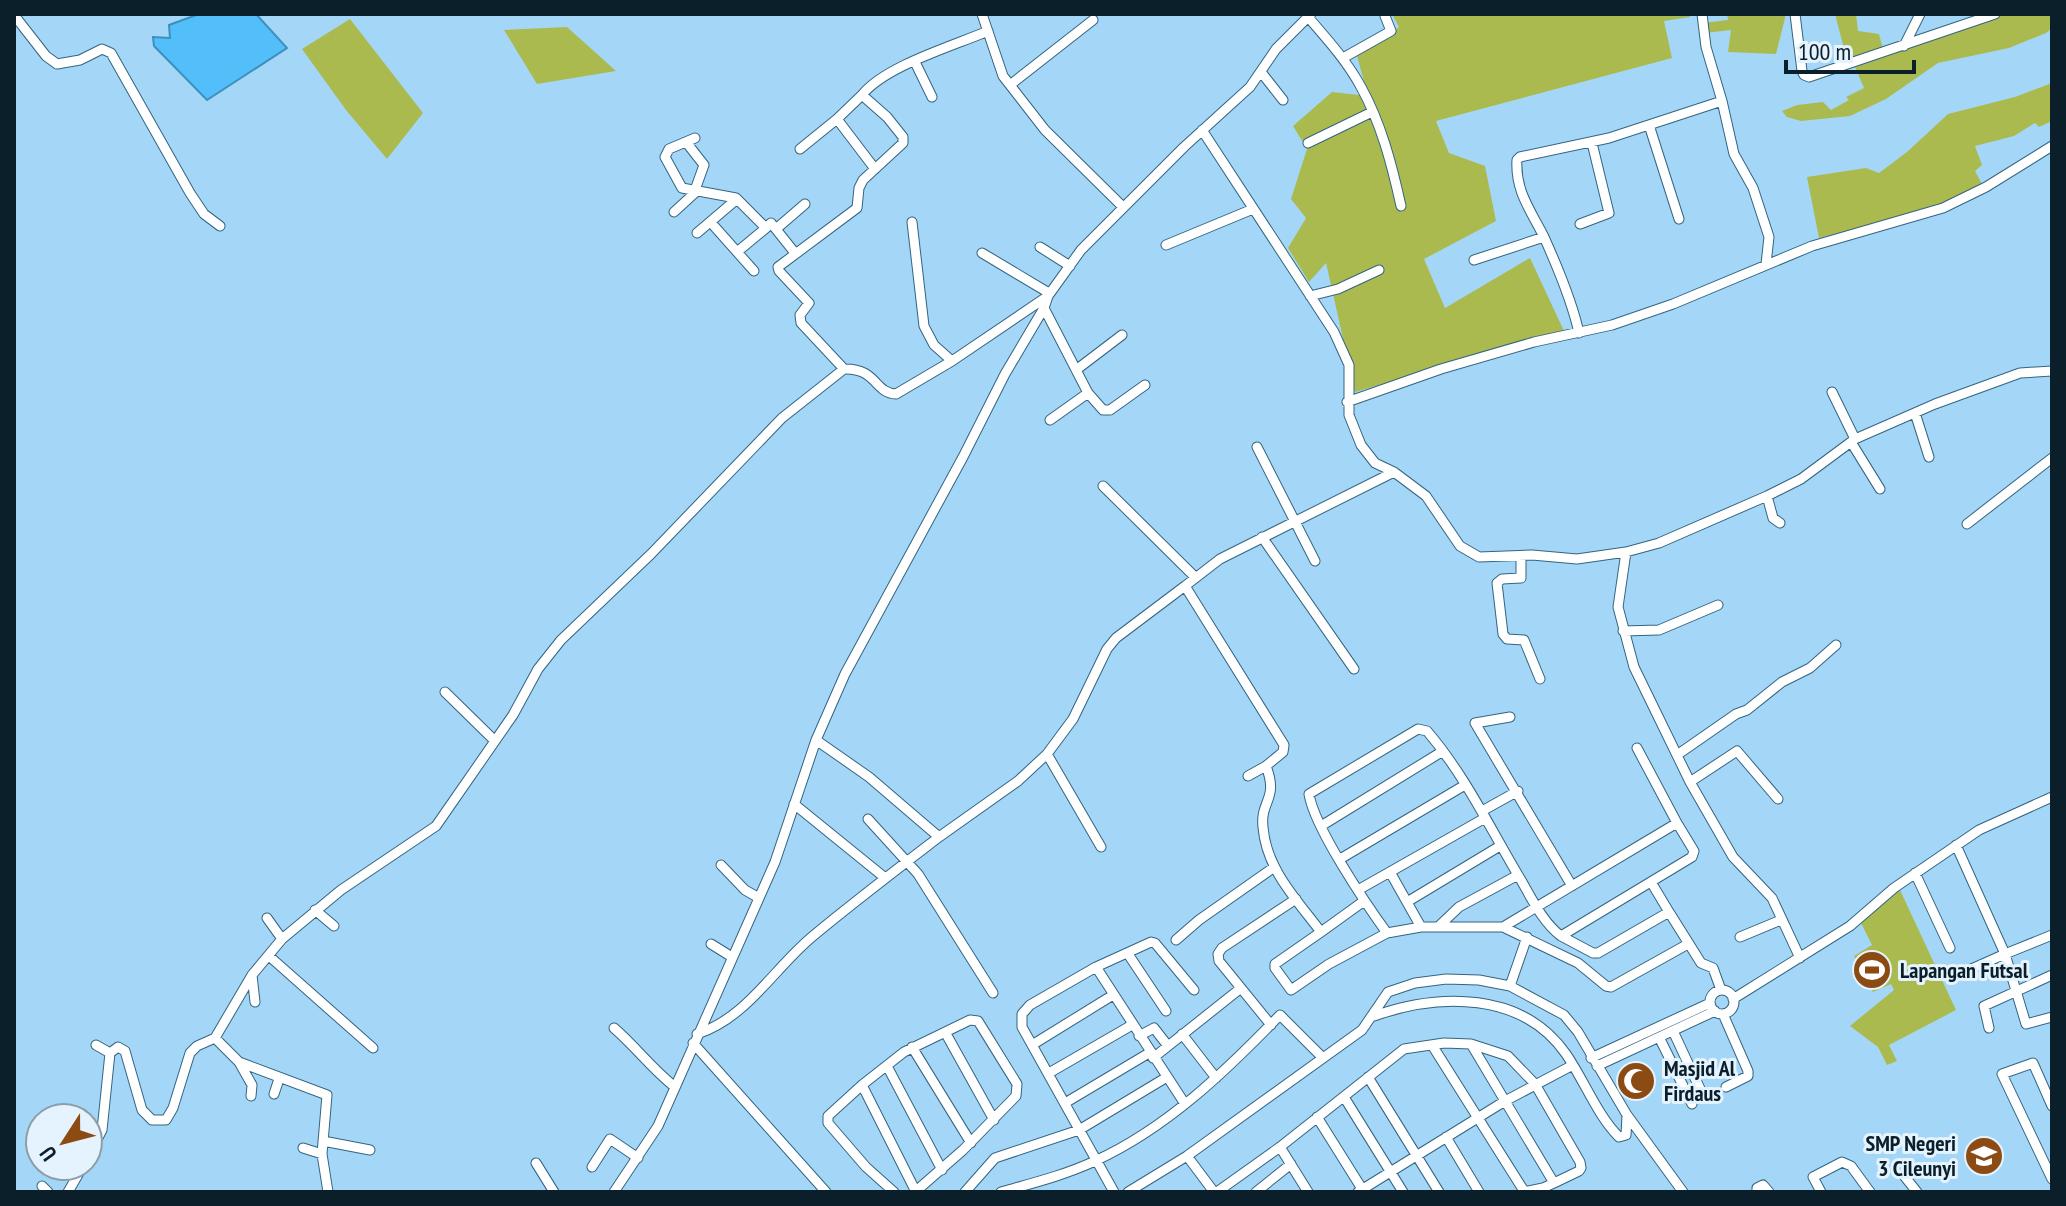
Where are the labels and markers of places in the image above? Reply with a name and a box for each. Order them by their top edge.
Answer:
sports icon: Lapangan Futsal [1851,949,1893,991]
place label: Lapangan Futsal [1900,956,2029,984]
place label: Masjid Al Firdaus [1664,1054,1736,1107]
mosque icon: Masjid Al Firdaus [1615,1060,1657,1102]
place label: SMP Negeri 3 Cileunyi [1866,1129,1956,1182]
school or university icon: SMP Negeri 3 Cileunyi [1963,1135,2005,1177]

